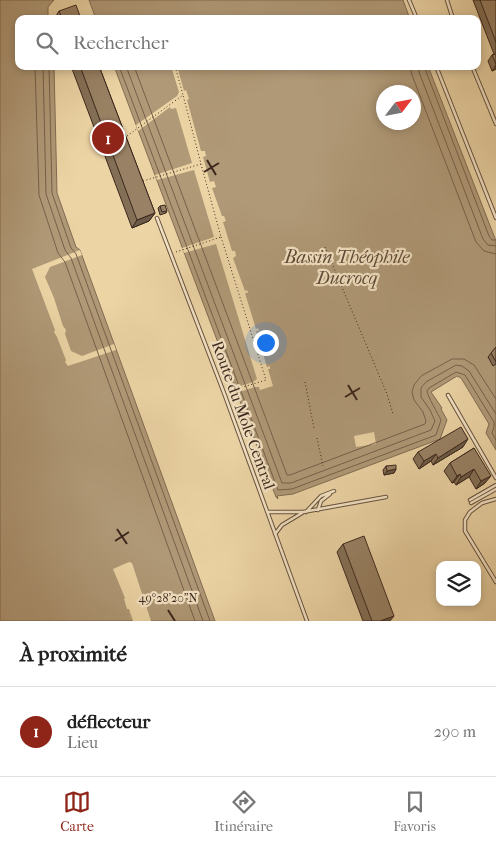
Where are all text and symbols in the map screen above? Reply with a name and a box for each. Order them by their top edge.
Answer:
search box [15,15,481,70]
icon: search [33,29,61,57]
text: Rechercher [73,32,169,54]
north arrow [376,85,421,130]
pin: 1 [92,119,124,157]
water label: Bassin Théophile Ducrocq [284,247,410,289]
your location [253,330,279,356]
street label: Route du Mole Central [208,338,279,493]
map controls [436,561,481,606]
button: layers [436,561,481,606]
text: 49°28'20"N [138,591,198,605]
text: À proximité [20,642,127,666]
text: déflecteur [67,711,150,733]
text: 1 [33,722,39,741]
text: 290 m [434,722,476,741]
text: Lieu [67,733,98,752]
tab: Carte [60,788,94,835]
tab: Itinéraire [214,788,273,835]
tab: Favoris [393,788,436,835]

